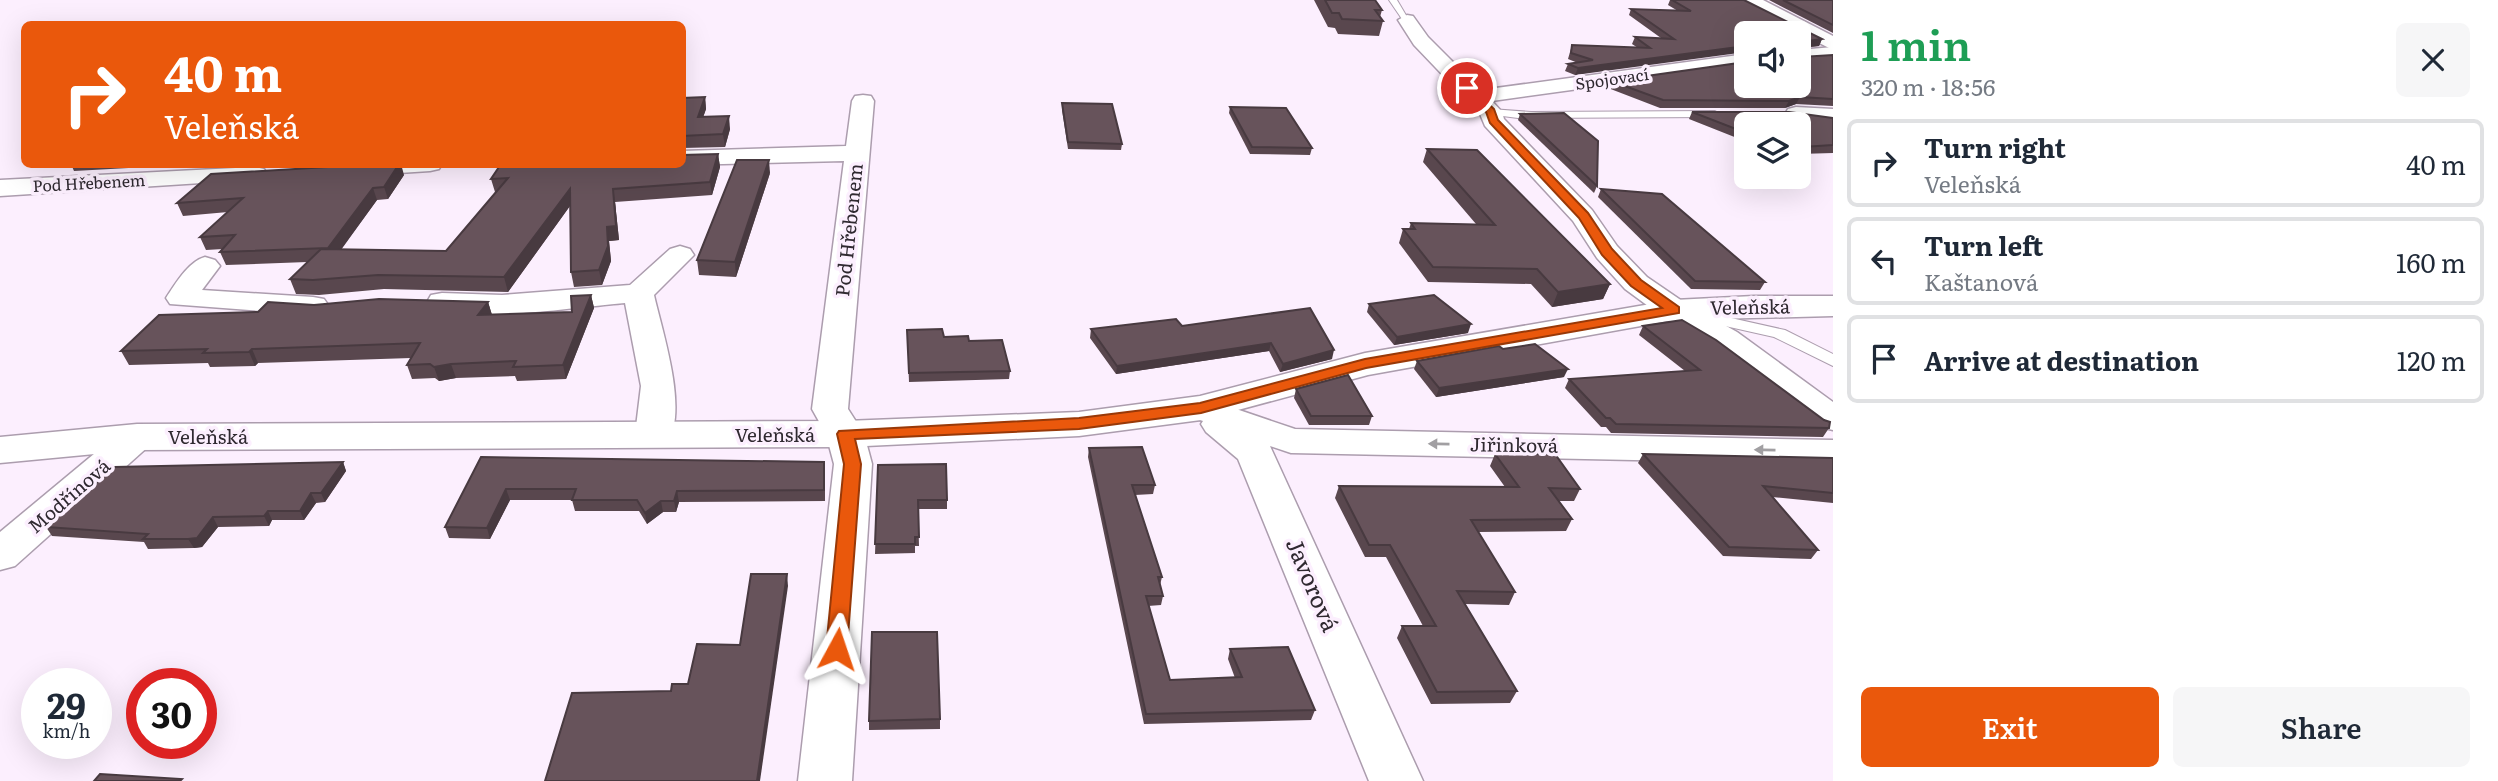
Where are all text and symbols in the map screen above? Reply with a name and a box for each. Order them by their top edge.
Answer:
text: 1 min [1861,12,1971,74]
map controls [1734,21,1811,189]
button: sound [1734,21,1811,98]
button: close [2396,23,2470,97]
text: 40 m [164,34,282,107]
icon: right [49,49,140,140]
pin [1437,58,1497,118]
street label: Spojovací [1574,61,1650,95]
icon: arrive [1448,69,1486,107]
text: 320 m · 18:56 [1861,69,1995,103]
text: Veleňská [164,101,299,149]
button: layers [1734,112,1811,189]
text: Turn right [1924,127,2066,166]
icon: right [1865,144,1903,182]
text: 40 m [2406,144,2466,183]
street label: Pod Hřebenem [827,162,869,298]
text: Veleňská [1924,166,2021,200]
street label: Pod Hřebenem [32,167,146,197]
text: Turn left [1924,225,2043,264]
icon: left [1865,242,1903,280]
text: 160 m [2396,242,2466,281]
text: Kaštanová [1924,264,2038,298]
street label: Veleňská [1710,291,1791,321]
icon: arrive [1865,340,1903,378]
text: Arrive at destination [1924,340,2199,379]
text: 120 m [2397,340,2466,379]
street label: Veleňská [735,420,816,448]
street label: Veleňská [168,422,249,450]
street label: Jiřinková [1470,429,1559,459]
one-way arrow [1428,438,1450,450]
one-way arrow [1754,444,1776,456]
street label: Modřínová [21,451,116,539]
street label: Javorová [1279,532,1349,637]
position arrow [800,612,874,686]
speed limit sign: 30 [126,668,217,759]
text: 29 [47,678,86,730]
button: Exit [1861,687,2159,767]
button: Share [2173,687,2470,767]
text: km/h [43,717,90,744]

